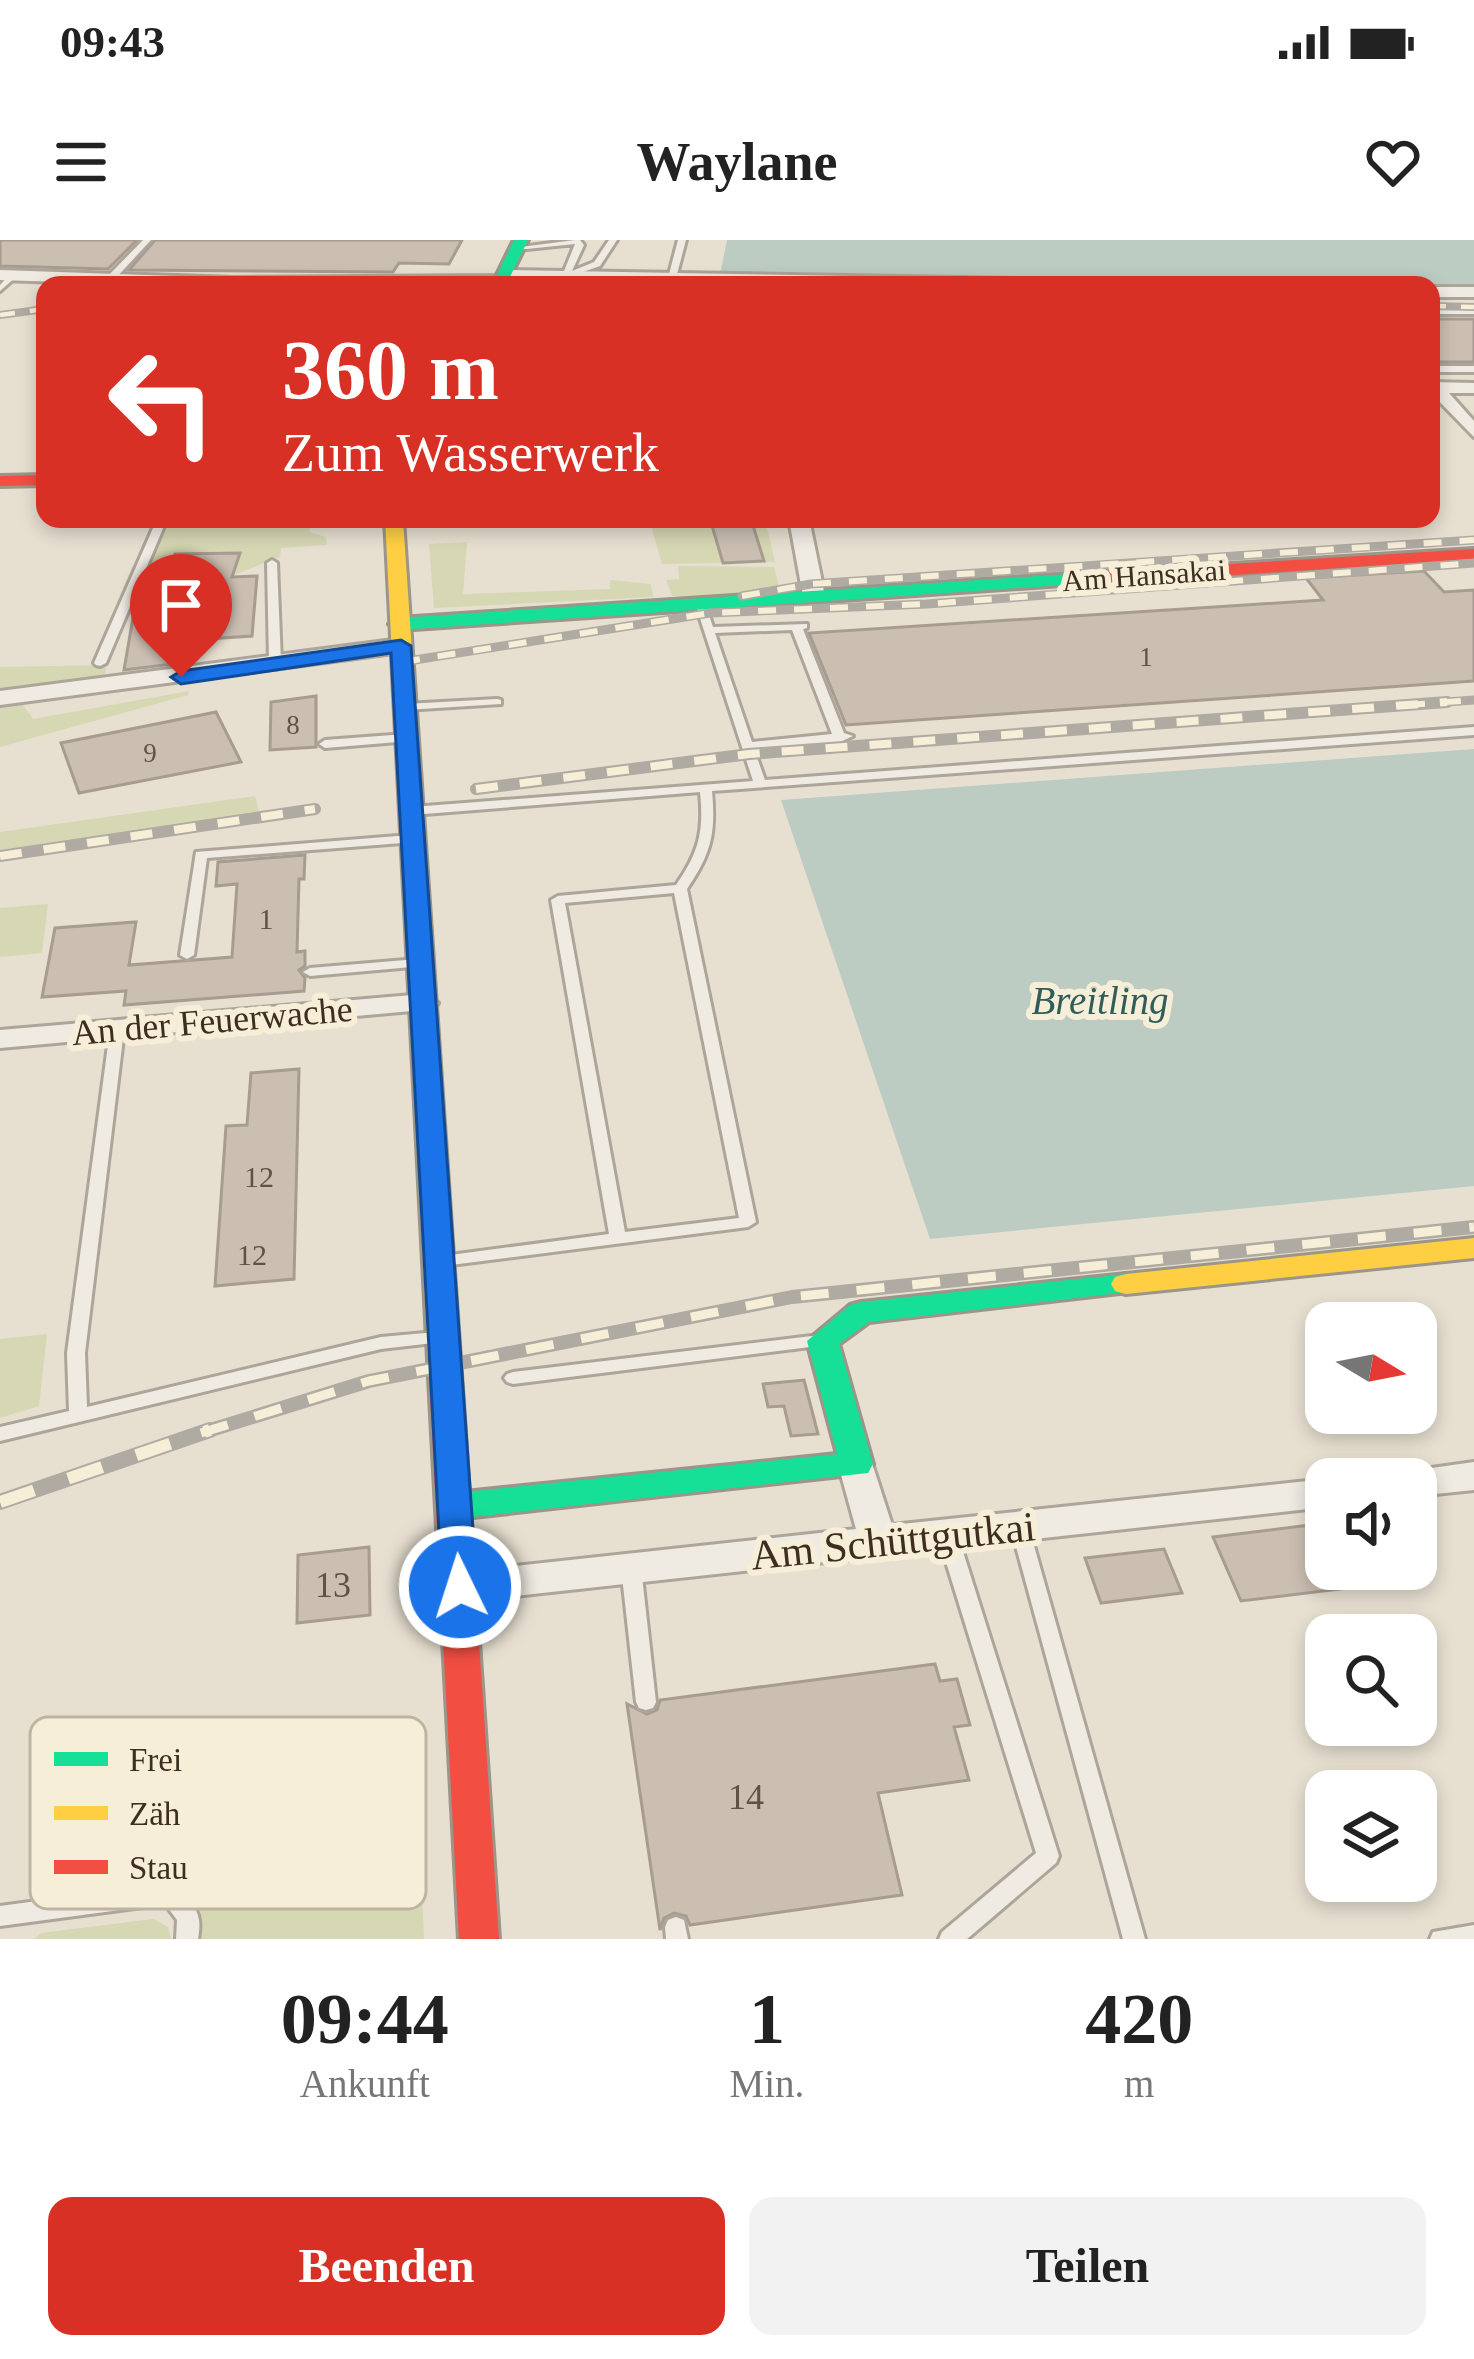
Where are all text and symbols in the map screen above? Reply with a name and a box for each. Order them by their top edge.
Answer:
text: 09:43 [60,17,165,67]
icon: menu [48,129,114,195]
icon: heart [1360,129,1426,195]
text: Waylane [636,132,838,192]
icon: left [84,324,240,480]
text: 360 m [282,324,499,417]
text: Zum Wasserwerk [282,423,659,483]
street label: Am Hansakai [1061,553,1227,597]
pin [130,554,232,677]
icon: arrive [148,572,214,638]
house number: 1 [1139,642,1153,672]
house number: 8 [286,710,300,740]
house number: 9 [143,738,157,768]
house number: 1 [259,902,274,935]
water label: Breitling [1031,979,1169,1023]
street label: An der Feuerwache [70,989,354,1053]
house number: 12 [244,1160,274,1193]
house number: 12 [237,1238,267,1271]
north arrow [1305,1302,1437,1434]
map controls [1305,1302,1437,1902]
button: sound [1305,1458,1437,1590]
street label: Am Schüttgutkai [748,1503,1038,1579]
position arrow [397,1524,523,1650]
house number: 13 [315,1565,351,1605]
button: search [1305,1614,1437,1746]
legend [30,1717,426,1909]
text: Frei [129,1742,182,1778]
button: layers [1305,1770,1437,1902]
house number: 14 [728,1777,764,1817]
text: Zäh [129,1796,181,1832]
text: Stau [129,1850,188,1886]
text: 09:44 [281,1979,449,2059]
text: 1 [749,1979,785,2059]
text: 420 [1085,1979,1193,2059]
text: Ankunft [300,2062,430,2105]
text: Min. [730,2062,804,2105]
text: m [1124,2062,1154,2105]
button: Beenden [48,2197,725,2335]
button: Teilen [749,2197,1426,2335]

